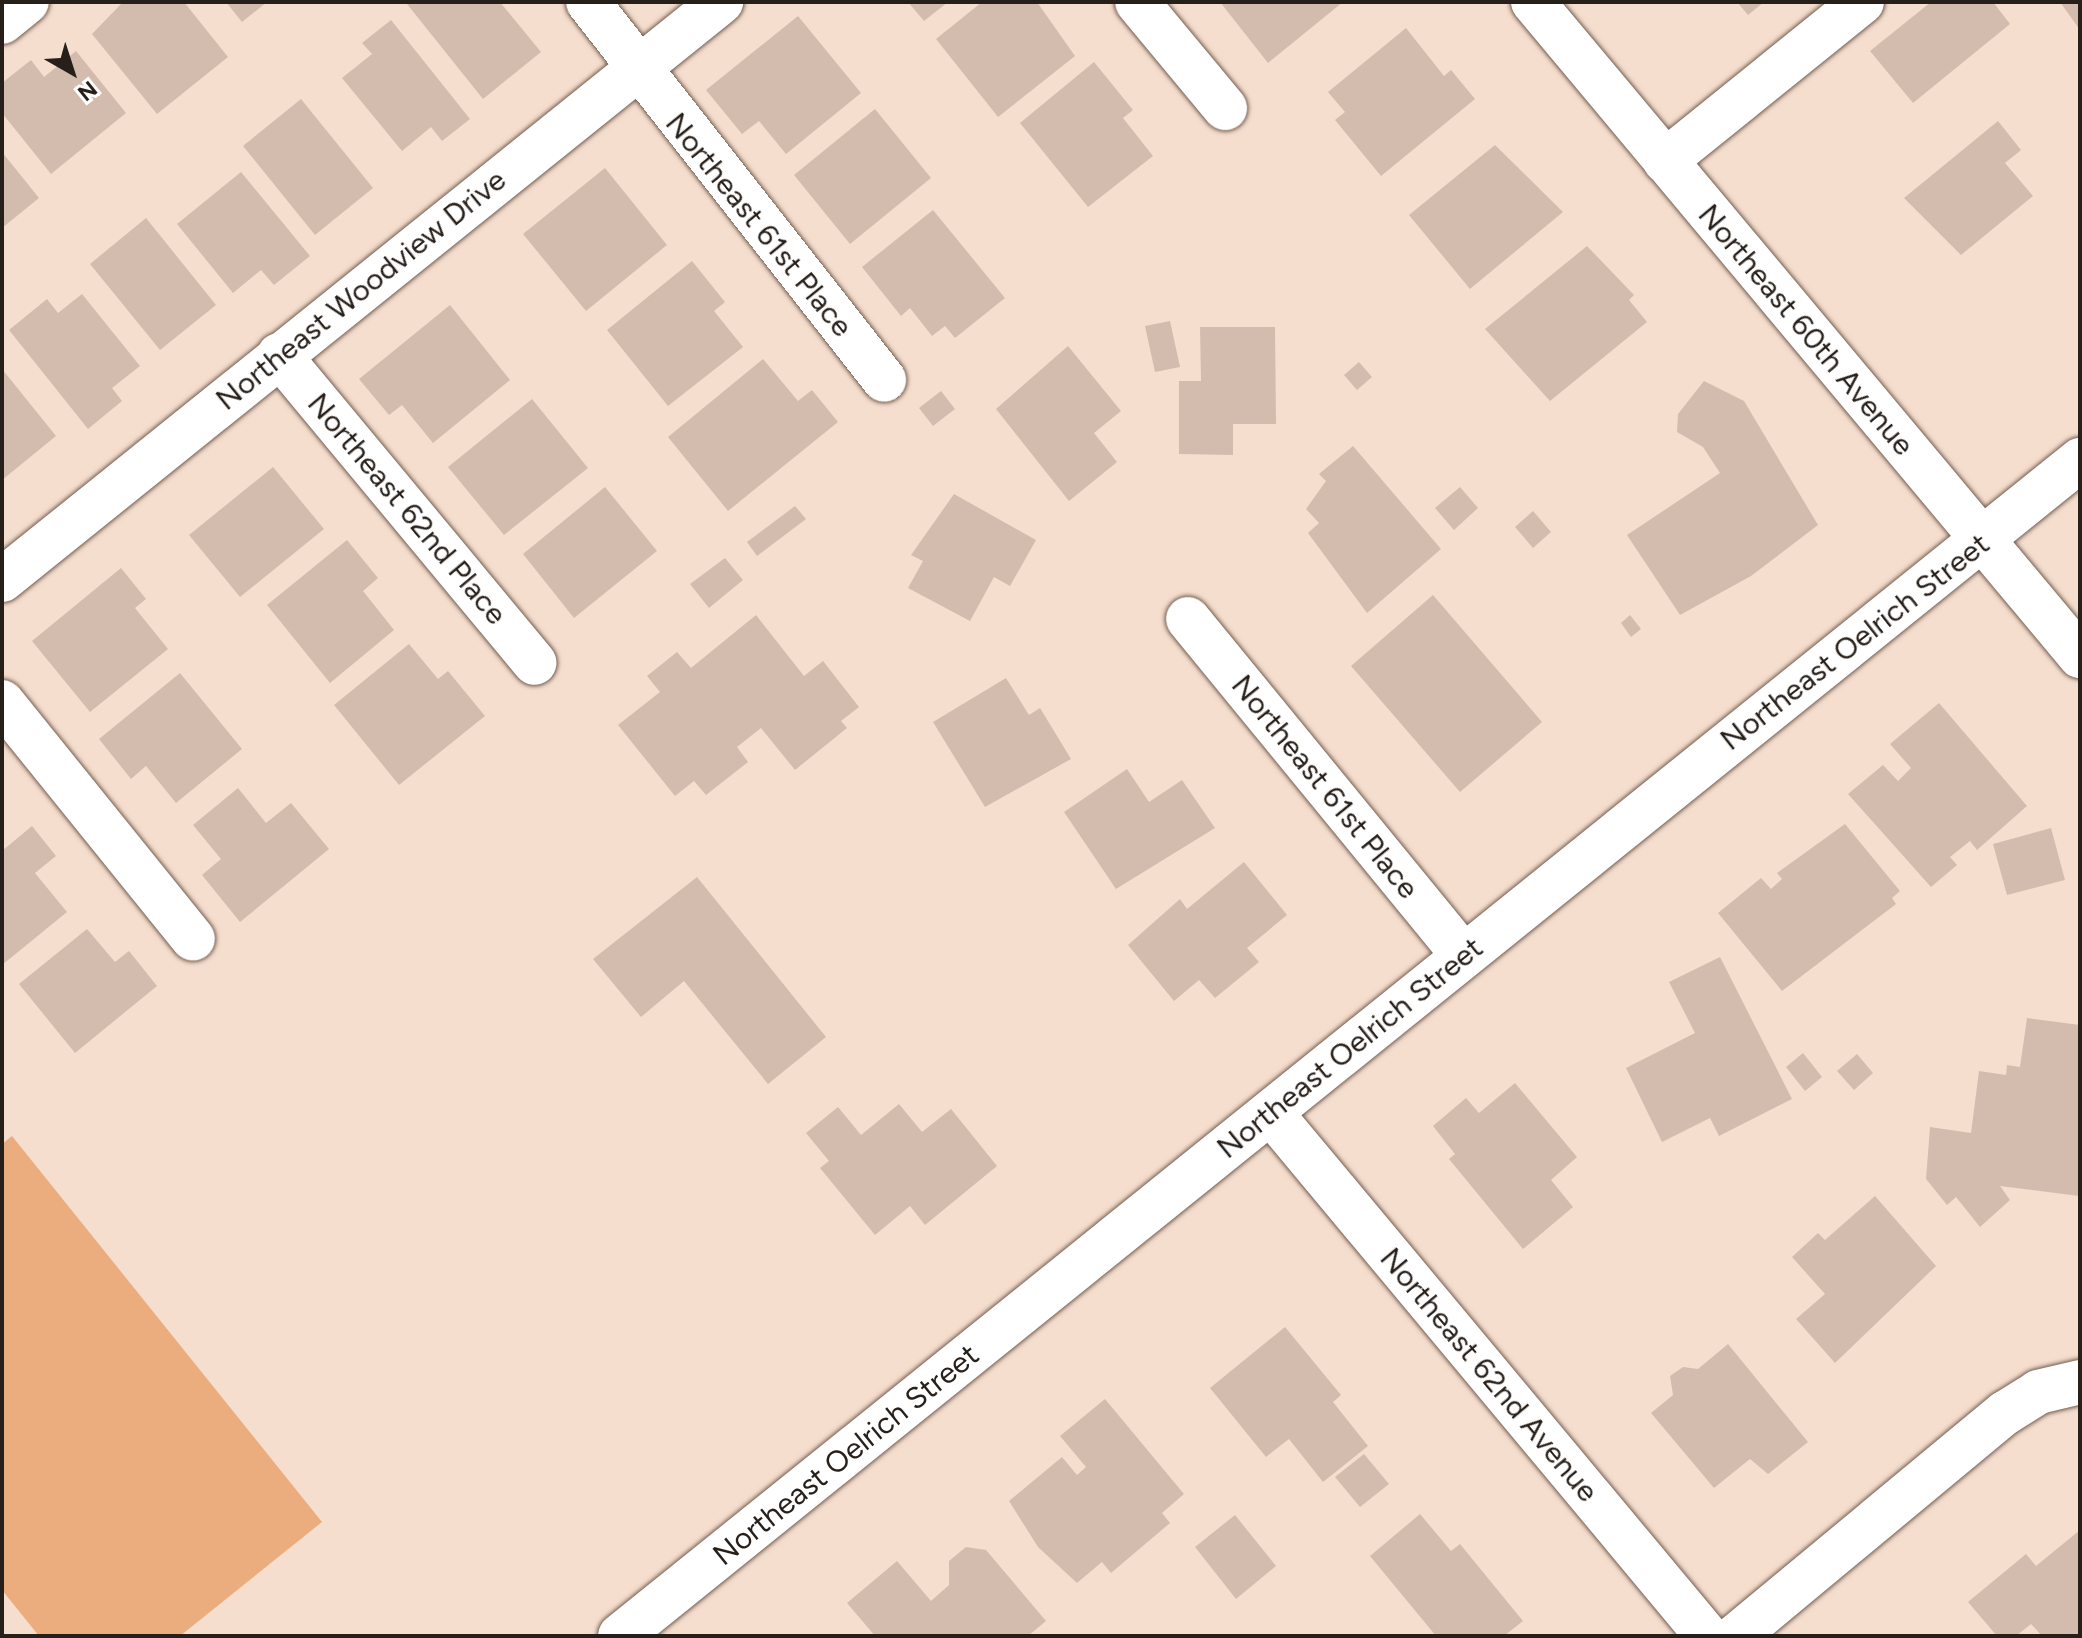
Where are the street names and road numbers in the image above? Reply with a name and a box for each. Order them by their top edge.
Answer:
street label: Northeast 61st Place [658,106,860,344]
street label: Northeast Woodview Drive [209,162,513,418]
street label: Northeast 60th Avenue [1691,197,1921,463]
street label: Northeast 62nd Place [300,386,514,632]
street label: Northeast Oelrich Street [1714,526,1996,758]
street label: Northeast 61st Place [1224,668,1426,906]
street label: Northeast Oelrich Street [1210,930,1490,1166]
street label: Northeast 62nd Avenue [1372,1241,1606,1509]
street label: Northeast Oelrich Street [706,1337,986,1573]

